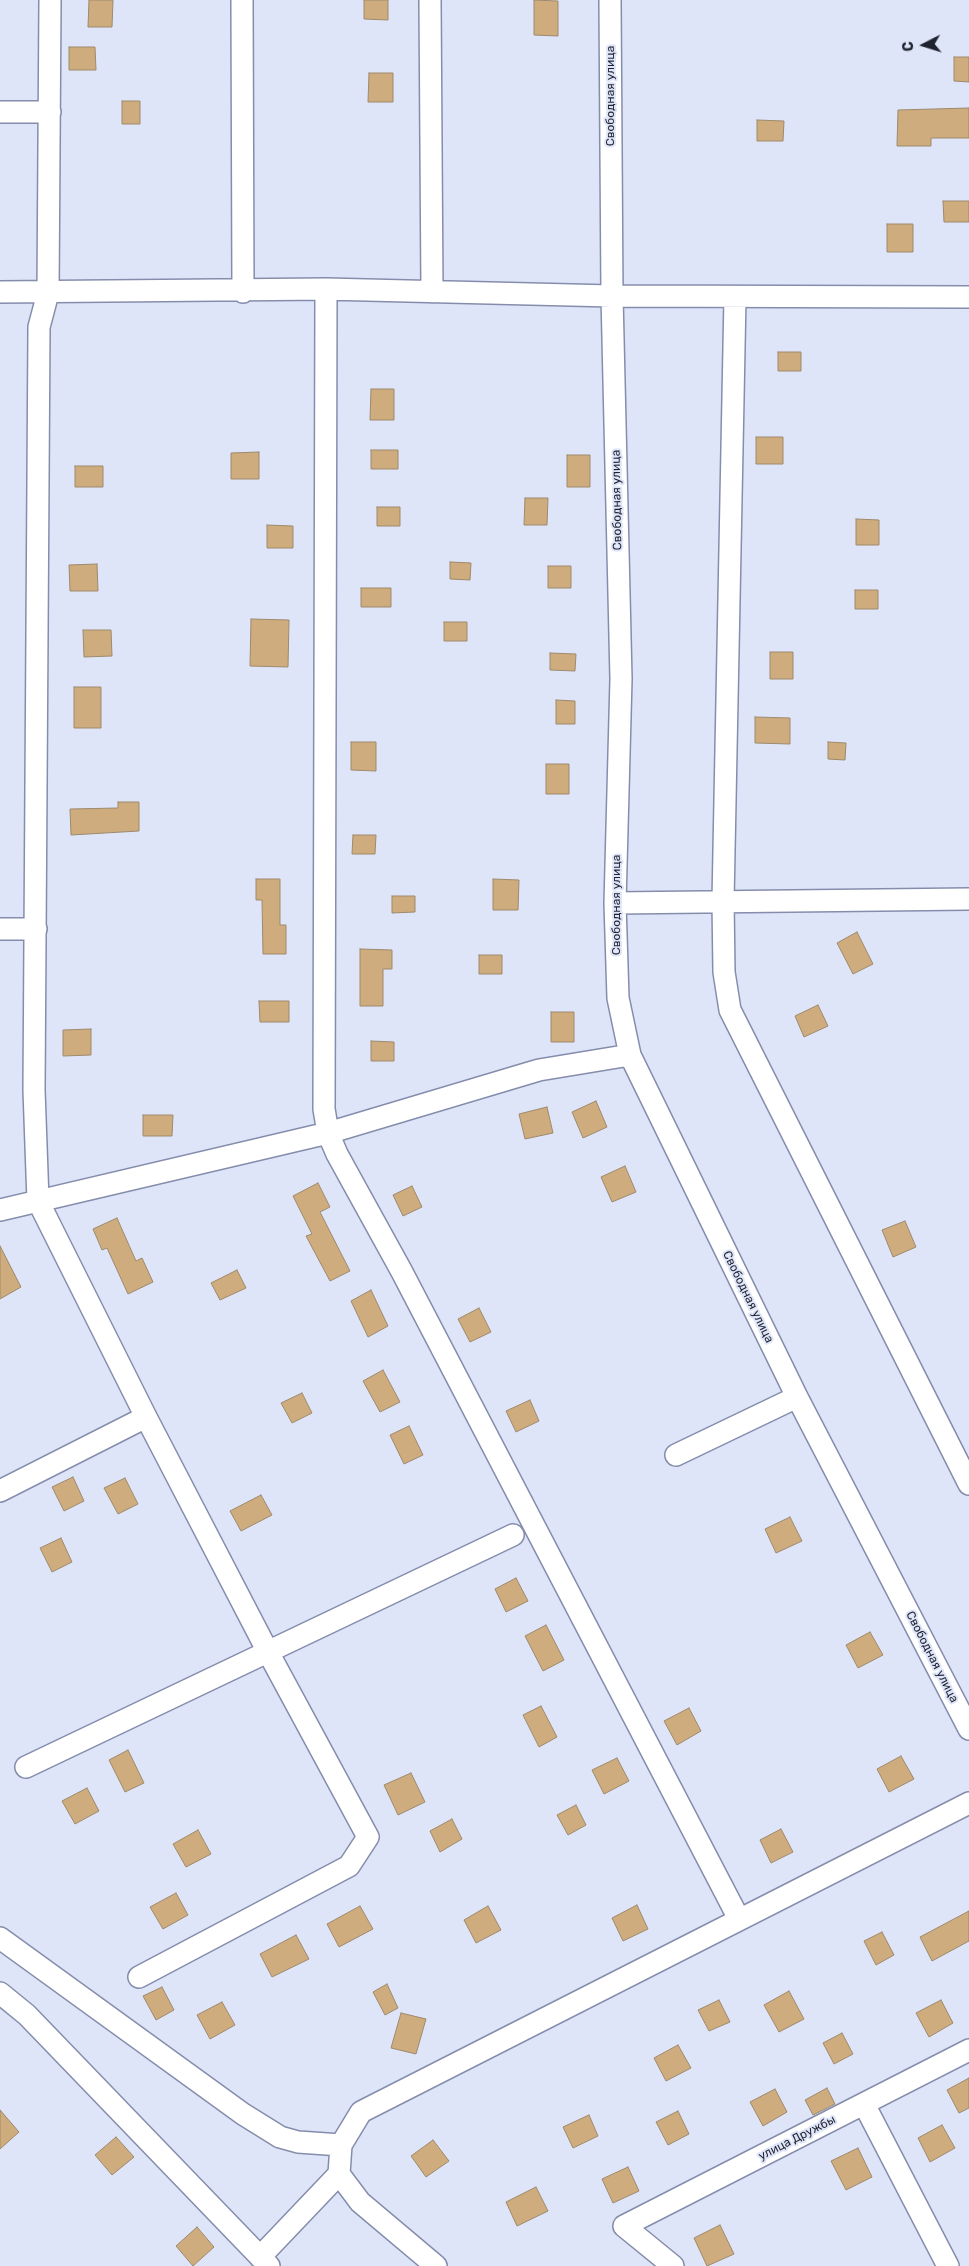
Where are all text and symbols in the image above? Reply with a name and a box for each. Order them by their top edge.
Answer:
north arrow [899,20,949,70]
text: С [900,41,917,52]
street label: Свободная улица [604,46,618,146]
street label: Свободная улица [609,450,625,550]
street label: Свободная улица [610,855,624,955]
street label: Свободная улица [719,1249,777,1345]
street label: Свободная улица [903,1609,961,1705]
street label: улица Дружбы [756,2112,838,2164]

